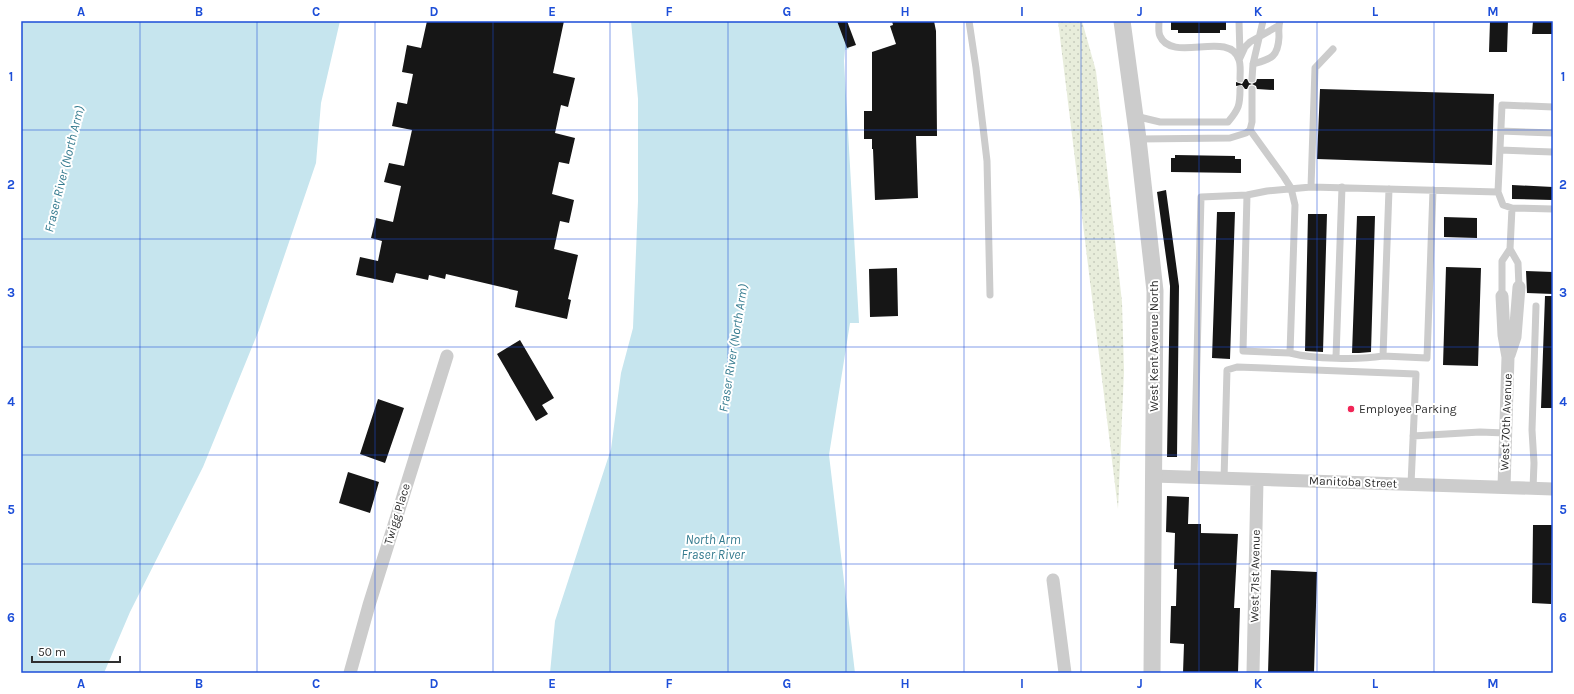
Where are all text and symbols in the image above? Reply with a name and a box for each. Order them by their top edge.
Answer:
text: A [77,4,85,19]
text: B [195,4,203,19]
text: C [312,4,320,19]
text: D [430,4,439,19]
text: E [548,4,556,19]
text: F [665,4,673,19]
text: G [783,4,791,19]
text: H [900,4,910,19]
text: I [1020,4,1024,19]
text: J [1137,4,1143,19]
text: K [1254,4,1263,19]
text: L [1372,4,1379,19]
text: M [1487,4,1499,19]
text: 1 [9,69,13,84]
text: 1 [1561,69,1565,84]
water label: Fraser River (North Arm) [41,104,87,234]
text: 2 [7,177,15,192]
text: 2 [1559,177,1567,192]
street label: West Kent Avenue North [1147,280,1161,412]
water label: Fraser River (North Arm) [715,283,751,413]
text: 3 [7,285,15,300]
text: 3 [1559,285,1567,300]
street label: West 70th Avenue [1497,373,1515,471]
text: 4 [7,394,15,409]
text: 4 [1559,394,1567,409]
place label: Employee Parking [1359,402,1457,416]
marker: Employee Parking [1346,404,1356,414]
street label: Manitoba Street [1309,473,1398,491]
street label: Twigg Place [381,482,413,546]
text: 5 [7,502,15,517]
text: 5 [1559,502,1567,517]
street label: West 71st Avenue [1247,529,1263,623]
water label: North Arm Fraser River [681,532,745,562]
text: 6 [7,610,15,625]
text: 6 [1559,610,1567,625]
scale bar [32,638,120,664]
text: 50 m [38,645,66,659]
text: A [77,676,85,691]
text: B [195,676,203,691]
text: C [312,676,320,691]
text: D [430,676,439,691]
text: E [548,676,556,691]
text: F [665,676,673,691]
text: G [783,676,791,691]
text: H [900,676,910,691]
text: I [1020,676,1024,691]
text: J [1137,676,1143,691]
text: K [1254,676,1263,691]
text: L [1372,676,1379,691]
text: M [1487,676,1499,691]

